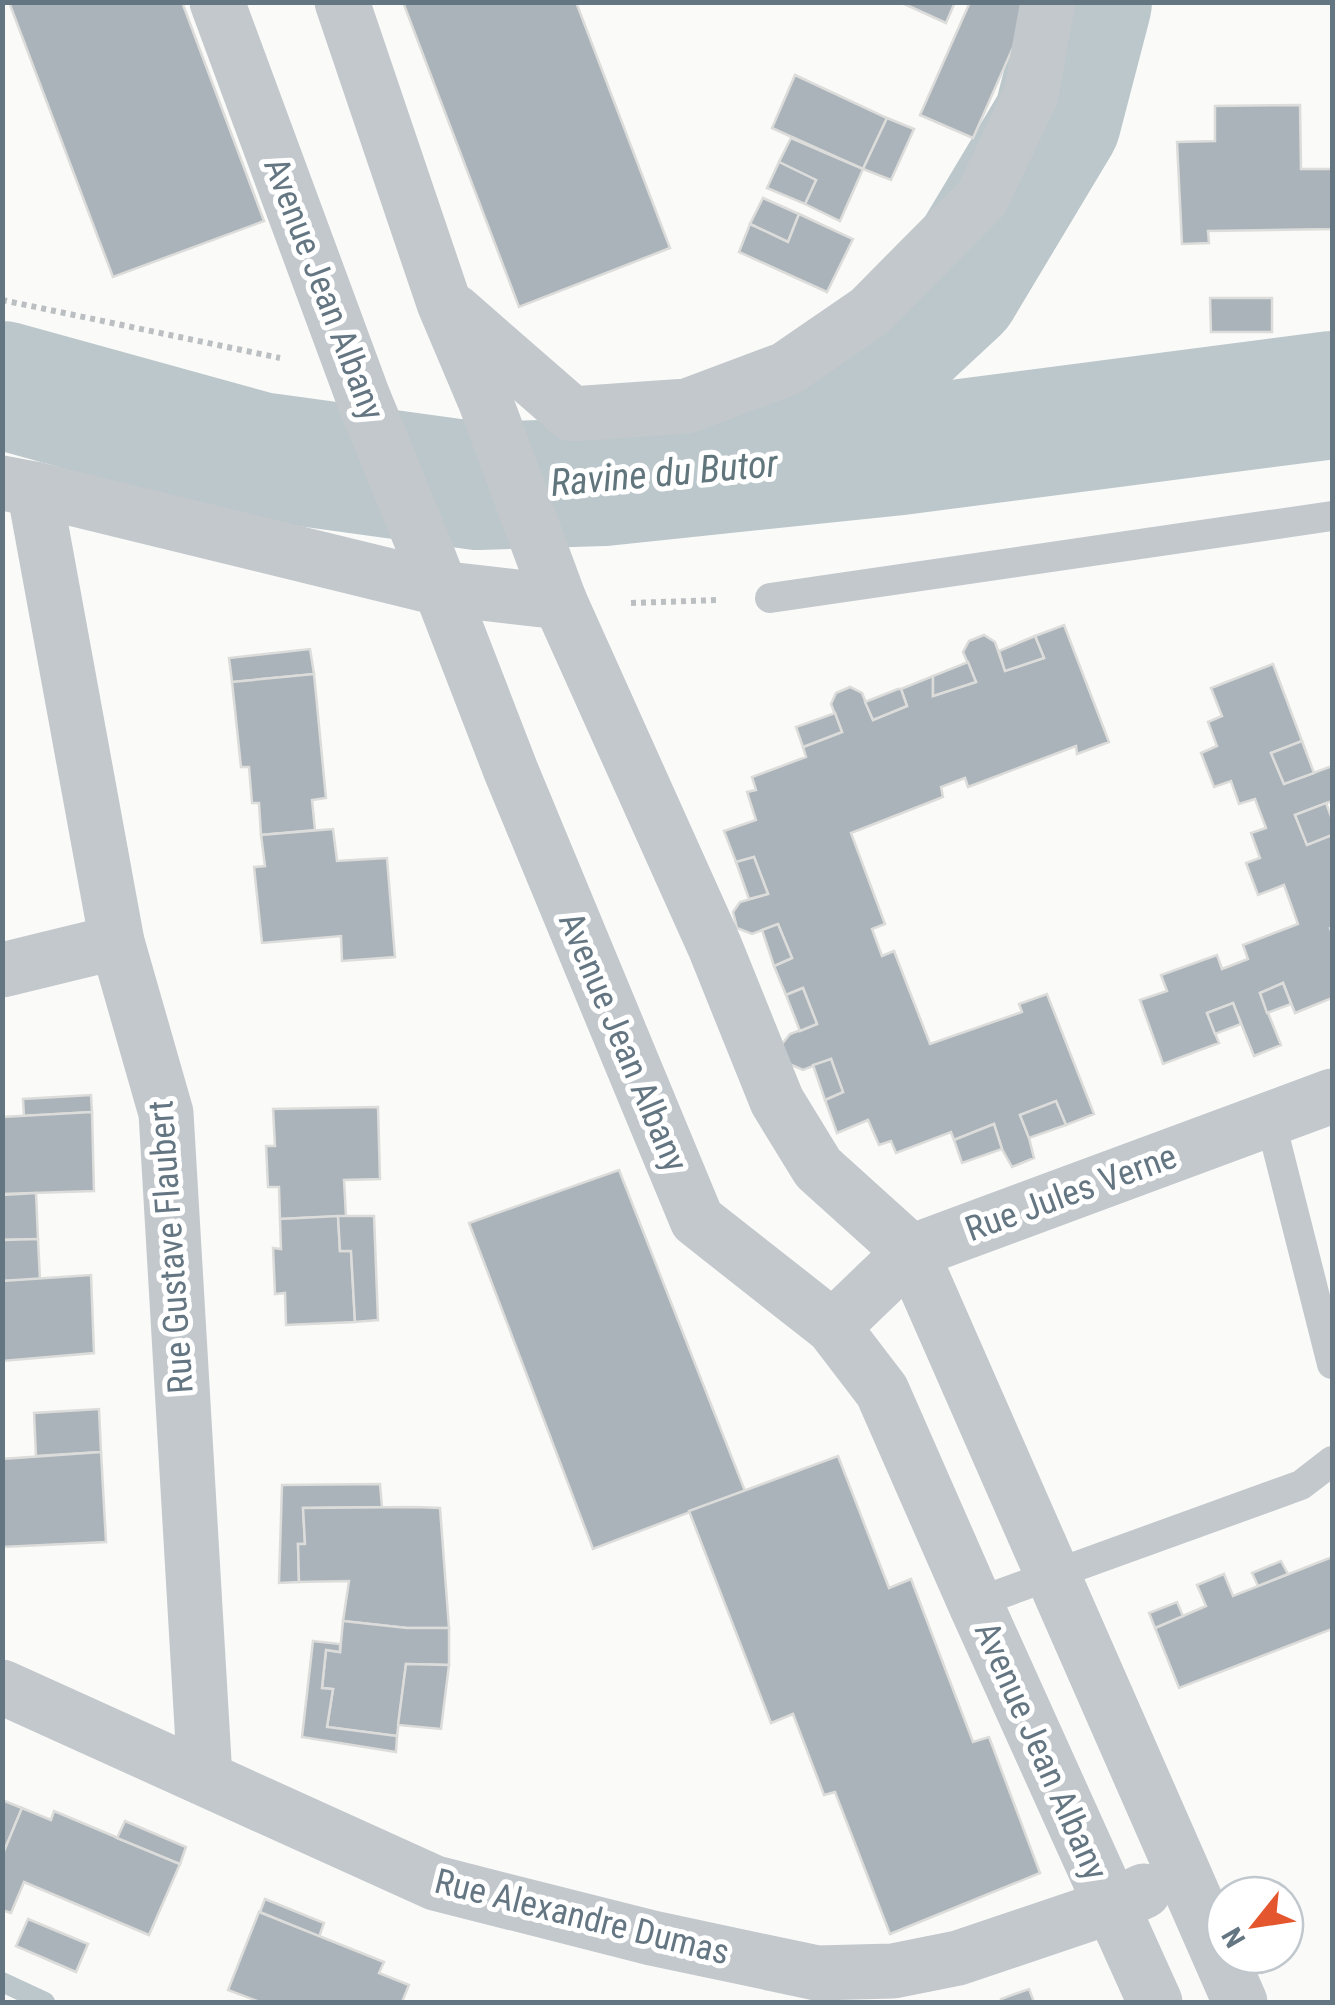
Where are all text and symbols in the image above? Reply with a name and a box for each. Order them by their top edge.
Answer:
street label: Avenue Jean Albany [255,152,393,426]
water label: Ravine du Butor [549,441,780,505]
street label: Avenue Jean Albany [550,906,696,1178]
street label: Rue Gustave Flaubert [140,1099,202,1395]
street label: Rue Jules Verne [960,1136,1182,1250]
street label: Avenue Jean Albany [966,1616,1116,1886]
street label: Rue Alexandre Dumas [431,1861,733,1973]
north arrow [1205,1875,1305,1975]
text: N [1215,1922,1252,1953]

